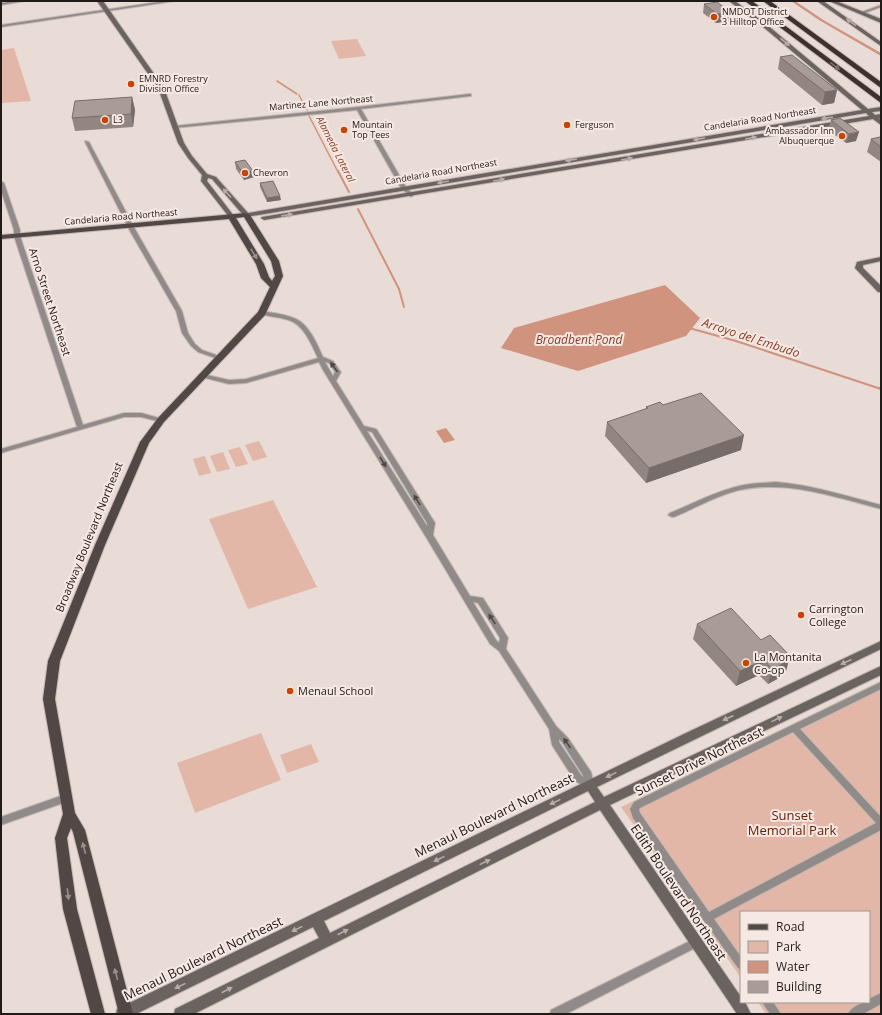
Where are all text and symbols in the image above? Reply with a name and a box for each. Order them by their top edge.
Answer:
place label: NMDOT District 3 Hilltop Office [722,5,787,28]
marker: NMDOT District 3 Hilltop Office [709,12,719,22]
one-way arrow [845,18,856,26]
one-way arrow [779,38,790,47]
one-way arrow [830,62,841,71]
place label: EMNRD Forestry Division Office [139,72,208,95]
marker: EMNRD Forestry Division Office [126,79,136,89]
street label: Martinez Lane Northeast [269,91,373,114]
street label: Candelaria Road Northeast [703,103,817,134]
place label: L3 [113,113,123,126]
water label: Alameda Lateral [313,113,359,185]
marker: L3 [100,115,110,125]
one-way arrow [821,115,834,121]
place label: Mountain Top Tees [352,118,393,141]
place label: Ferguson [575,118,614,131]
marker: Ferguson [562,120,572,130]
place label: Ambassador Inn Albuquerque [765,124,834,147]
marker: Mountain Top Tees [339,125,349,135]
marker: Ambassador Inn Albuquerque [837,131,847,141]
one-way arrow [745,135,758,141]
one-way arrow [693,136,705,142]
street label: Candelaria Road Northeast [384,155,498,188]
one-way arrow [621,156,633,162]
one-way arrow [565,158,577,164]
place label: Chevron [253,166,288,179]
marker: Chevron [240,168,250,178]
one-way arrow [493,177,505,183]
one-way arrow [437,179,449,185]
one-way arrow [222,188,232,198]
street label: Candelaria Road Northeast [64,205,178,228]
one-way arrow [281,212,294,218]
street label: Arno Street Northeast [26,246,75,358]
one-way arrow [251,249,258,260]
water label: Arroyo del Embudo [699,313,802,361]
water label: Broadbent Pond [536,331,623,348]
one-way arrow [330,362,338,373]
one-way arrow [379,456,386,468]
street label: Broadway Boulevard Northeast [51,459,126,614]
one-way arrow [413,495,421,505]
place label: Carrington College [809,601,864,629]
marker: Carrington College [796,610,806,620]
one-way arrow [488,613,495,624]
place label: La Montanita Co-op [754,649,822,677]
marker: La Montanita Co-op [741,658,751,668]
one-way arrow [840,659,851,665]
place label: Menaul School [298,683,373,698]
marker: Menaul School [285,686,295,696]
one-way arrow [723,715,734,721]
one-way arrow [771,716,783,722]
street label: Sunset Drive Northeast [632,722,766,800]
one-way arrow [563,738,571,749]
street label: Menaul Boulevard Northeast [411,768,577,861]
one-way arrow [606,772,617,778]
one-way arrow [550,799,561,805]
park label: Sunset Memorial Park [748,806,836,839]
street label: Edith Boulevard Northeast [627,820,732,964]
one-way arrow [80,842,86,855]
one-way arrow [433,856,444,862]
one-way arrow [479,859,490,865]
one-way arrow [65,888,71,900]
street label: Menaul Boulevard Northeast [120,911,286,1004]
legend [740,911,870,1003]
text: Road [776,918,805,935]
one-way arrow [291,926,302,932]
one-way arrow [338,929,349,935]
text: Park [776,938,802,955]
text: Water [776,958,810,975]
one-way arrow [113,968,119,980]
text: Building [776,978,822,995]
one-way arrow [174,983,186,989]
one-way arrow [221,987,233,993]

